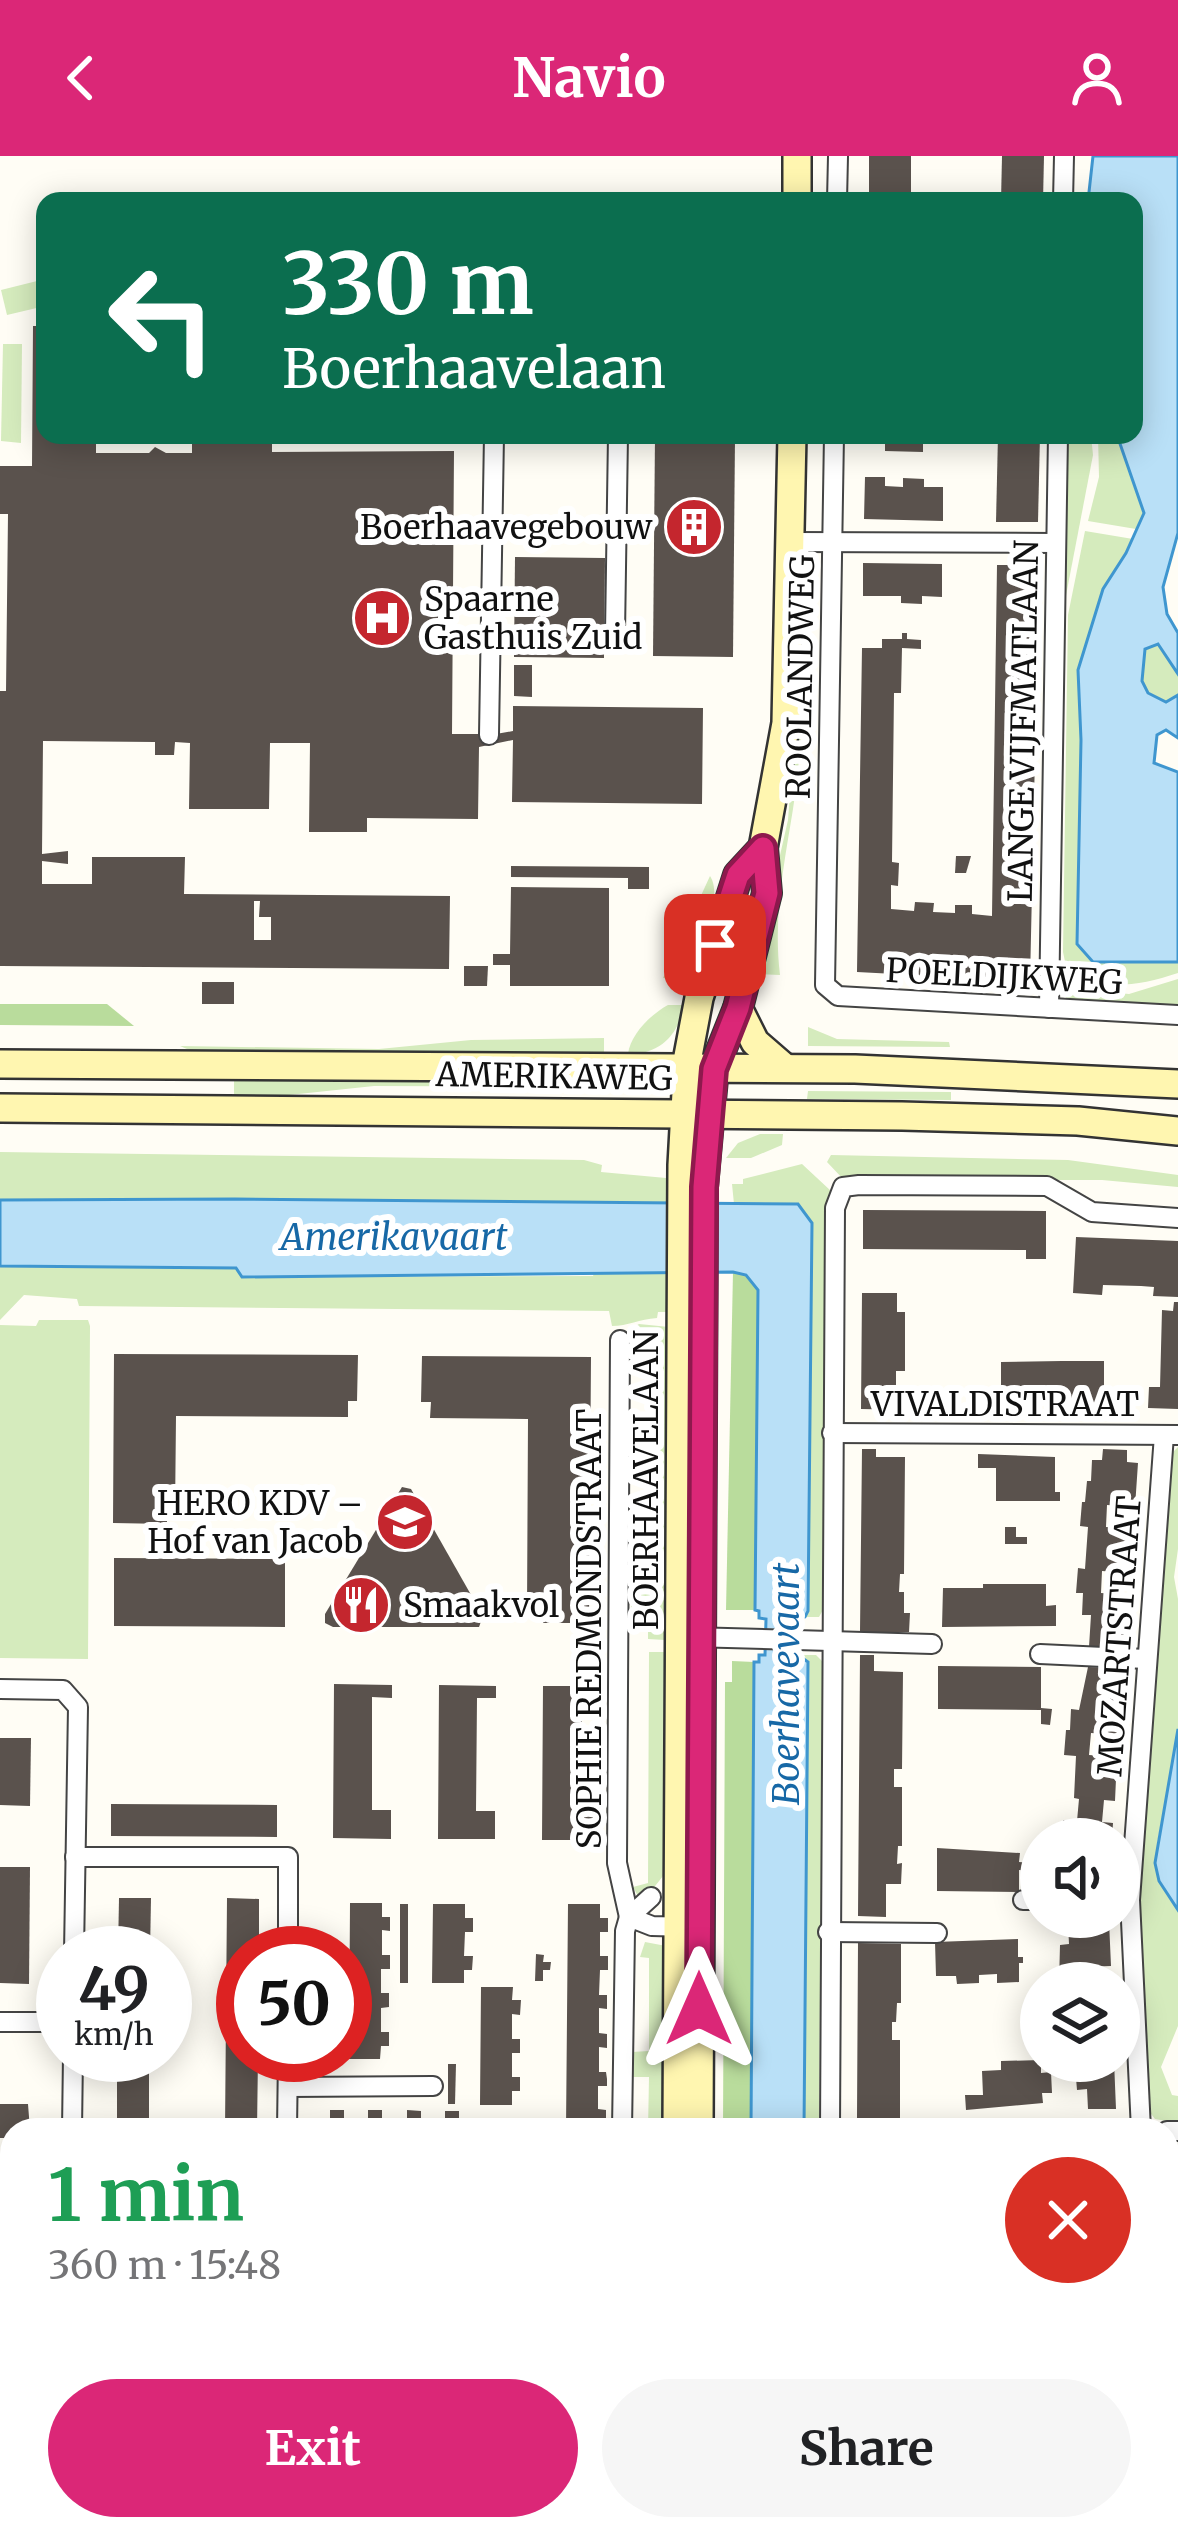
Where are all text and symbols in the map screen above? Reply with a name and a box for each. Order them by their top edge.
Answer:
text: Navio [512,44,666,112]
icon: back [48,45,114,111]
icon: person [1064,45,1130,111]
text: 330 m [282,231,534,337]
icon: left [84,240,240,396]
text: Boerhaavelaan [282,335,666,403]
building icon: Boerhaavegebouw [663,496,725,558]
place label: Boerhaavegebouw [360,507,653,548]
street label: LANGE VIJFMATLAAN [1000,539,1047,902]
street label: ROOLANDWEG [778,555,823,799]
place label: Spaarne Gasthuis Zuid [424,579,643,658]
hospital icon: Spaarne Gasthuis Zuid [351,587,413,649]
pin [664,894,766,996]
icon: arrive [682,912,748,978]
street label: POELDIJKWEG [885,950,1123,1003]
street label: AMERIKAWEG [434,1054,673,1099]
water label: Amerikavaart [278,1215,508,1260]
street label: BOERHAAVELAAN [626,1329,667,1630]
street label: VIVALDISTRAAT [870,1384,1139,1425]
street label: SOPHIE REDMONDSTRAAT [569,1409,610,1849]
place label: HERO KDV – Hof van Jacob [147,1483,363,1562]
school or university icon: HERO KDV – Hof van Jacob [374,1491,436,1553]
street label: MOZARTSTRAAT [1089,1494,1150,1778]
water label: Boerhavevaart [764,1562,809,1805]
restaurant icon: Smaakvol [330,1574,392,1636]
place label: Smaakvol [403,1585,559,1626]
map controls [1020,1818,1140,2082]
button: sound [1020,1818,1140,1938]
speed limit sign: 50 [216,1926,372,2082]
position arrow [636,1946,762,2072]
text: 49 [78,1951,150,2026]
button: layers [1020,1962,1140,2082]
text: km/h [74,2015,154,2053]
text: 1 min [48,2150,244,2241]
button: close [1005,2157,1131,2283]
text: 360 m · 15:48 [48,2241,281,2290]
button: Exit [48,2379,578,2517]
button: Share [602,2379,1131,2517]

